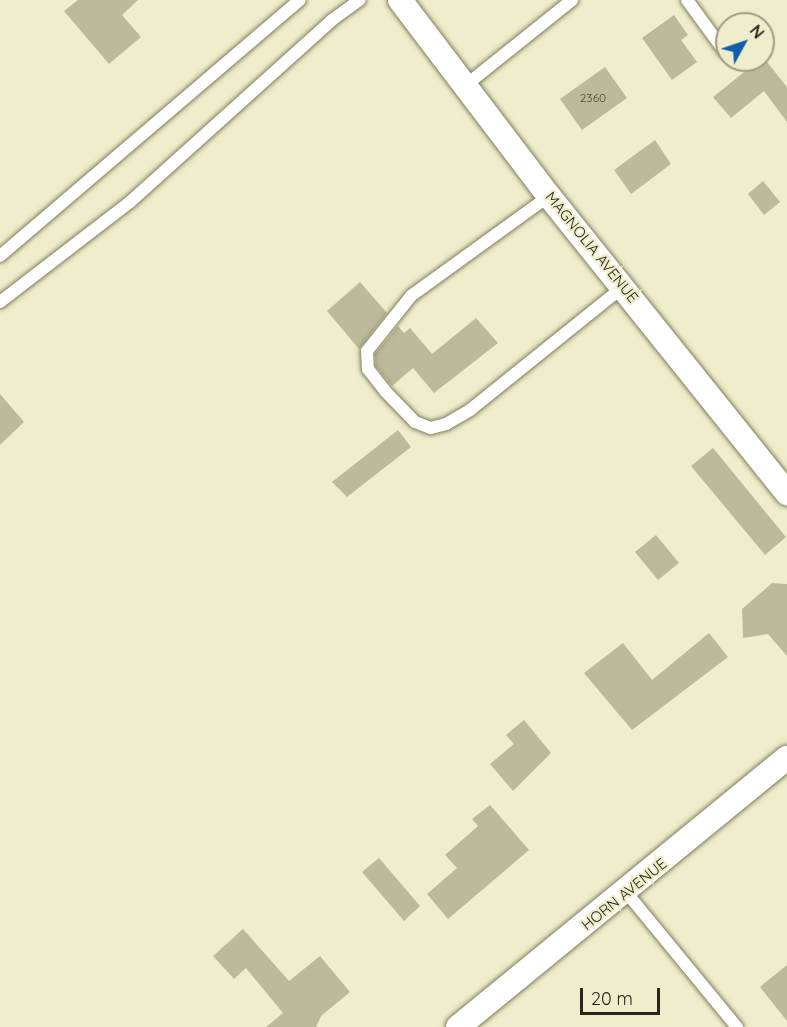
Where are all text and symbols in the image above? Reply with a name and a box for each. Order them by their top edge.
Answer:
north arrow [715,12,775,72]
text: N [746,21,769,43]
house number: 2360 [580,91,606,105]
street label: MAGNOLIA AVENUE [542,188,642,306]
street label: HORN AVENUE [578,854,670,934]
scale bar [583,976,662,1014]
text: 20 m [591,987,633,1010]

